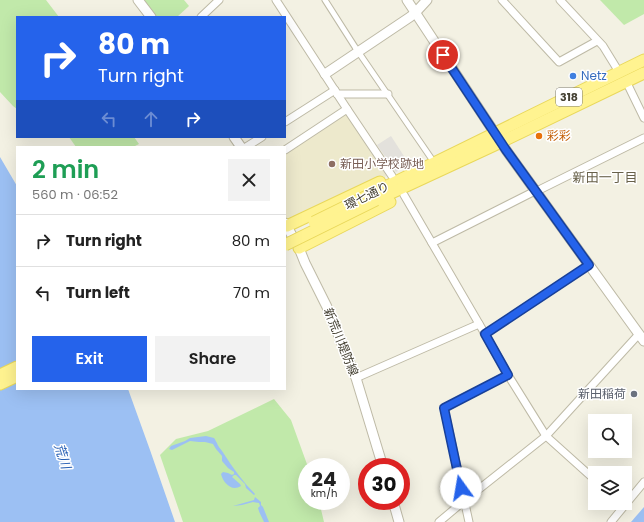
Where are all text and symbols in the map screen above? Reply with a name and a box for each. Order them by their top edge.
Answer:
text: 80 m [98,25,170,64]
icon: right [32,32,84,84]
pin [426,38,460,72]
icon: arrive [432,44,454,66]
text: Turn right [98,63,184,88]
place label: Netz [581,67,607,84]
marker: Netz [568,71,578,81]
road number: 318 [556,88,582,106]
icon: left [98,108,120,130]
icon: ahead [140,108,162,130]
icon: right [182,108,204,130]
place label: 彩彩 [547,127,571,144]
marker: 彩彩 [534,131,544,141]
text: 2 min [32,153,99,186]
place label: 新田小学校跡地 [340,155,424,172]
button: close [228,159,270,201]
marker: 新田小学校跡地 [327,159,337,169]
district label: 新田一丁目 [572,168,638,187]
street label: 環七通り [341,177,392,214]
text: 560 m · 06:52 [32,185,118,204]
icon: right [32,230,54,252]
text: Turn right [66,230,142,251]
text: 80 m [232,230,270,251]
icon: left [32,282,54,304]
text: Turn left [66,282,130,303]
text: 70 m [233,282,270,303]
street label: 新荒川堤防線 [320,305,363,378]
button: Exit [32,336,147,382]
button: Share [155,336,270,382]
place label: 新田稲荷 [578,385,626,402]
marker: 新田稲荷 [629,389,639,399]
map controls [588,414,632,510]
button: search [588,414,632,458]
water label: 荒川 [49,441,76,473]
speed limit sign: 30 [358,458,410,510]
text: 24 [312,465,336,493]
button: layers [588,466,632,510]
position arrow [440,467,482,509]
text: km/h [311,486,337,501]

